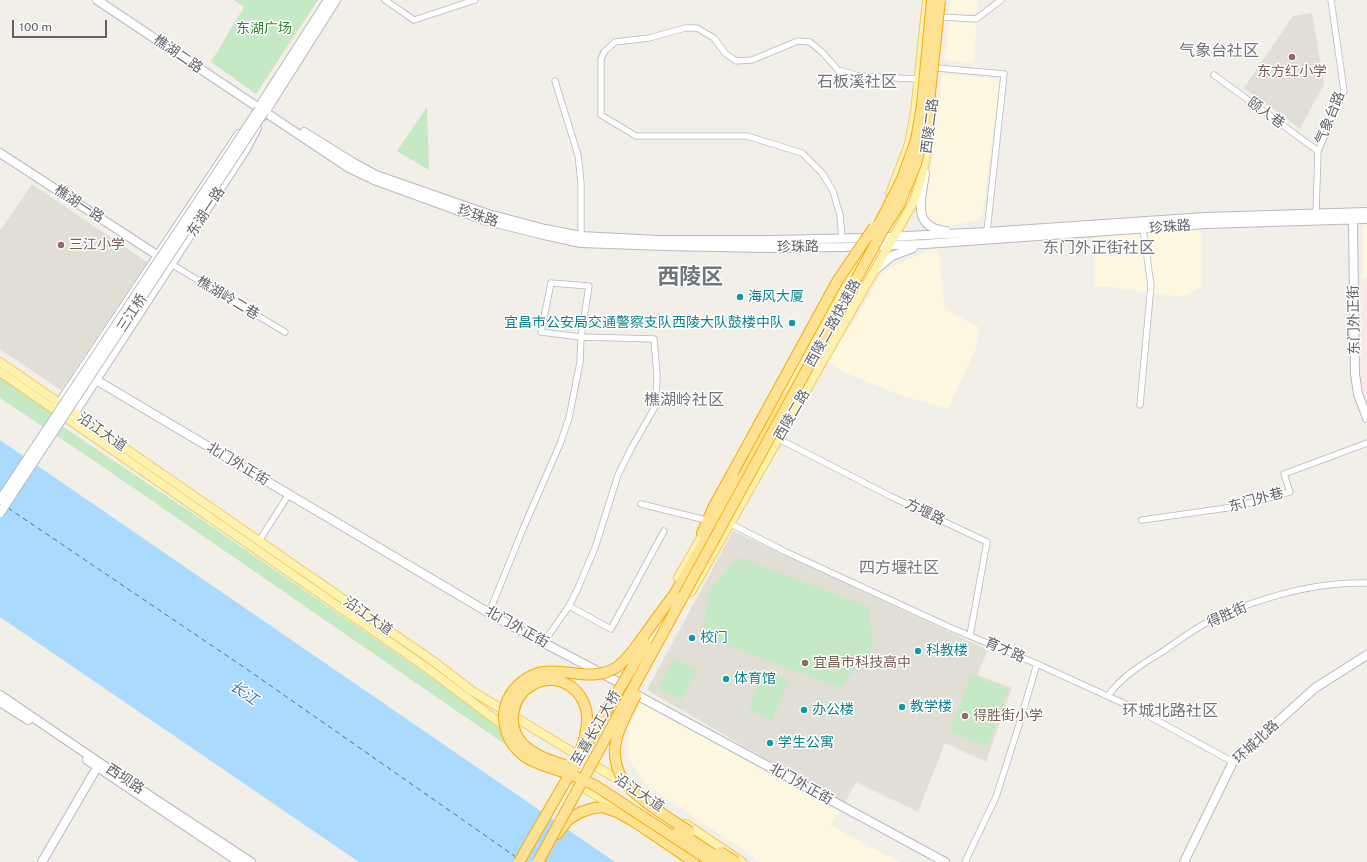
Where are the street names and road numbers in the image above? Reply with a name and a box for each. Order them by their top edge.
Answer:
street label: 樵湖二路 [150,31,206,77]
street label: 气象台路 [1312,89,1348,147]
street label: 颐人巷 [1244,94,1288,132]
street label: 西陵二路 [918,97,942,155]
street label: 樵湖一路 [51,182,107,226]
street label: 东湖一路 [184,184,228,240]
street label: 珍珠路 [455,202,501,230]
street label: 珍珠路 [1148,217,1192,237]
street label: 珍珠路 [777,238,819,256]
street label: 樵湖岭二巷 [194,273,262,323]
street label: 西陵二路快速路 [802,276,864,370]
street label: 东门外正街 [1345,285,1363,355]
street label: 三江桥 [114,291,150,335]
street label: 西陵二路 [771,387,813,443]
street label: 沿江大道 [74,409,130,455]
street label: 北门外正街 [204,439,272,489]
street label: 东门外巷 [1227,485,1285,515]
street label: 方堰路 [902,495,948,529]
street label: 沿江大道 [340,593,396,639]
street label: 得胜街 [1204,599,1250,631]
street label: 北门外正街 [482,603,552,651]
street label: 育才路 [982,634,1028,666]
street label: 至喜长江大桥 [568,687,624,769]
street label: 环城北路 [1230,717,1282,767]
street label: 北门外正街 [766,760,836,808]
street label: 西坝路 [103,761,147,797]
street label: 沿江大道 [611,771,667,815]

